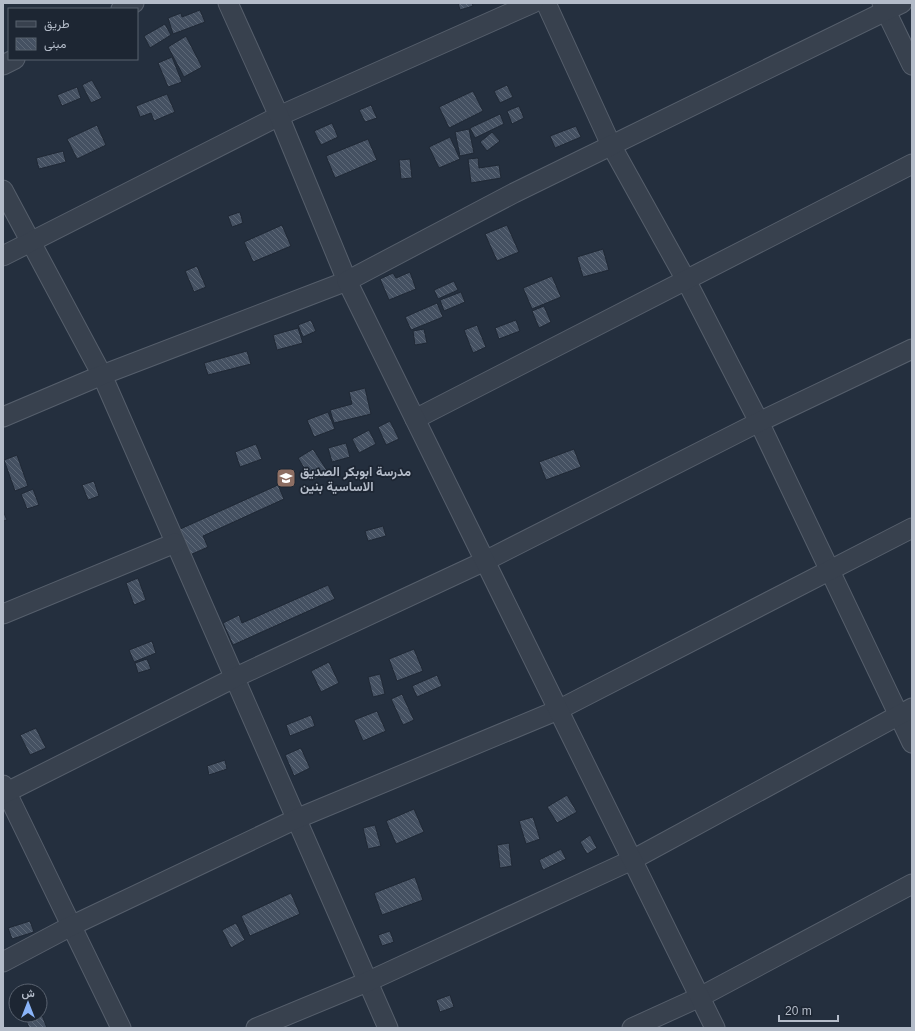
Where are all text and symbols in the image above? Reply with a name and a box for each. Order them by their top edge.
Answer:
legend [8,8,138,60]
text: طريق [44,17,70,32]
text: مبنى [44,37,66,52]
place label: مدرسة ابوبكر الصديق الاساسية بنين [300,464,411,494]
school or university icon: مدرسة ابوبكر الصديق الاساسية بنين [275,467,297,489]
north arrow [8,983,48,1023]
text: ش [21,987,35,1000]
scale bar [779,997,838,1023]
text: 20 m [785,1004,812,1018]

